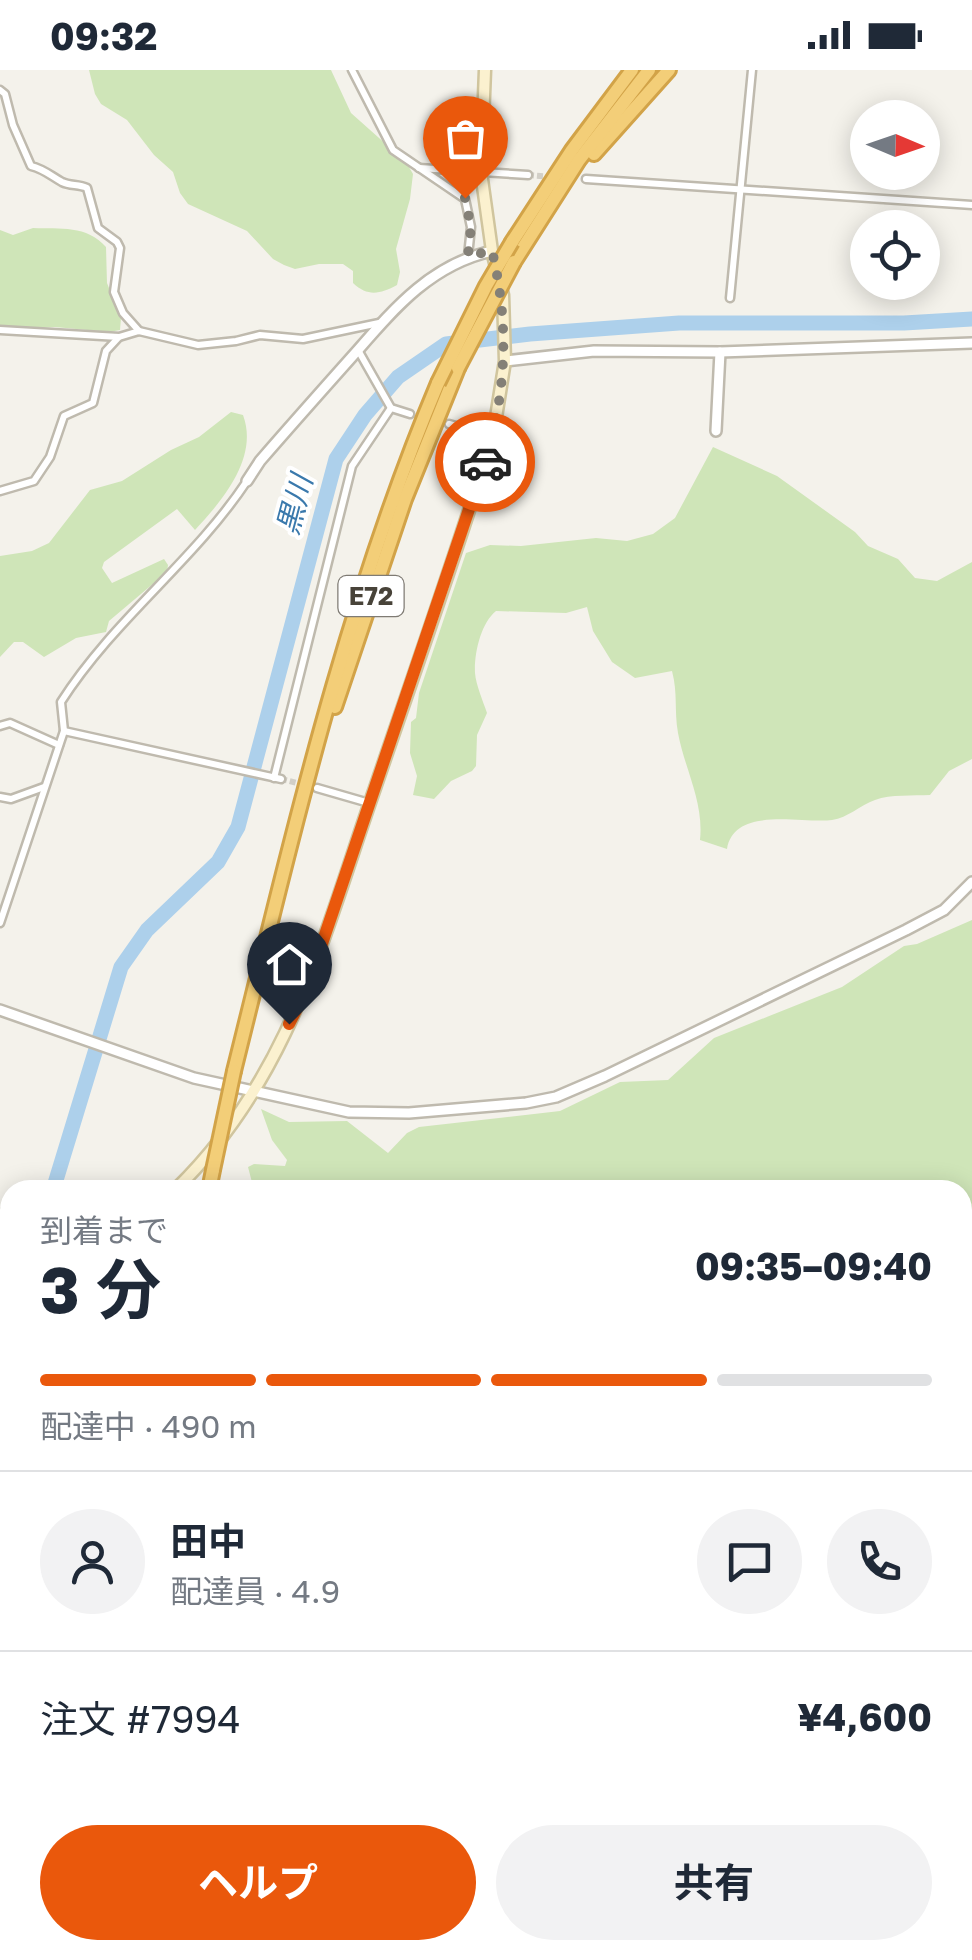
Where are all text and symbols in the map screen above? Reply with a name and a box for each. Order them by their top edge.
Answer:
text: 09:32 [50,13,157,58]
pin [423,96,508,199]
north arrow [850,100,940,190]
map controls [850,100,940,300]
icon: bag [438,111,493,166]
button: locate [850,210,940,300]
courier [435,412,535,512]
icon: car [458,435,513,490]
water label: 黒川 [269,468,320,538]
road number: E72 [338,576,404,616]
pin [247,922,332,1025]
icon: home [262,937,317,992]
text: 到着まで [40,1211,168,1249]
text: 09:35–09:40 [695,1243,932,1288]
text: 3 分 [40,1249,161,1327]
text: 配達中 · 490 m [40,1407,257,1445]
button: person [40,1509,145,1614]
button: chat [697,1509,802,1614]
button: phone [827,1509,932,1614]
text: 田中 [170,1518,246,1563]
text: 配達員 · 4.9 [170,1572,340,1610]
text: ¥4,600 [797,1694,932,1739]
text: 注文 #7994 [40,1696,241,1741]
button: ヘルプ [40,1825,476,1940]
button: 共有 [496,1825,932,1940]

